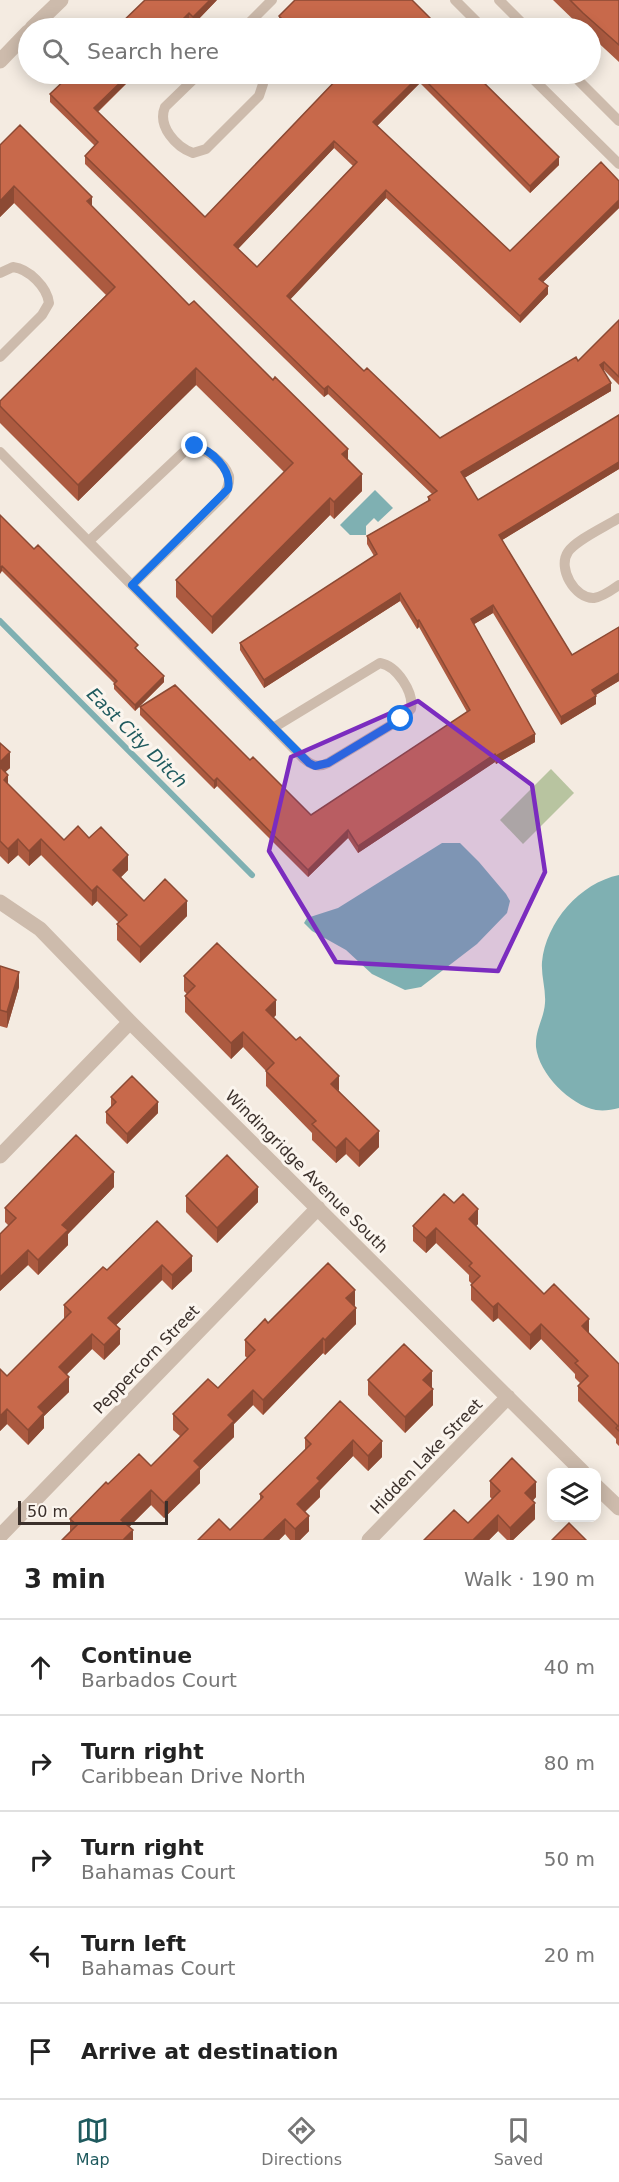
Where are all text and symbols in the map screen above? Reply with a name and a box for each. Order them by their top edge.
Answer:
search box [18,18,601,84]
icon: search [39,35,72,68]
text: Search here [87,39,219,64]
route end [181,432,207,458]
water label: East City Ditch [83,683,192,792]
route start [387,705,413,731]
street label: Windingridge Avenue South [221,1086,392,1257]
street label: Peppercorn Street [89,1301,203,1418]
street label: Hidden Lake Street [366,1395,486,1518]
map controls [547,1468,601,1522]
button: layers [547,1468,601,1522]
scale bar [18,1498,168,1526]
text: 50 m [27,1502,68,1521]
text: 3 min [24,1564,106,1594]
text: Walk · 190 m [464,1567,595,1591]
text: Continue [81,1643,192,1668]
icon: ahead [24,1651,57,1684]
text: 40 m [544,1655,595,1679]
text: Barbados Court [81,1668,237,1692]
text: Turn right [81,1739,204,1764]
icon: right [24,1747,57,1780]
text: 80 m [544,1751,595,1775]
text: Caribbean Drive North [81,1764,306,1788]
text: Turn right [81,1835,204,1860]
icon: right [24,1843,57,1876]
text: 50 m [544,1847,595,1871]
text: Bahamas Court [81,1860,235,1884]
text: Turn left [81,1931,186,1956]
icon: left [24,1939,57,1972]
text: 20 m [544,1943,595,1967]
text: Bahamas Court [81,1956,235,1980]
icon: arrive [24,2035,57,2068]
text: Arrive at destination [81,2039,338,2064]
tab: Map [76,2114,110,2169]
tab: Directions [261,2114,342,2169]
tab: Saved [494,2114,543,2169]

